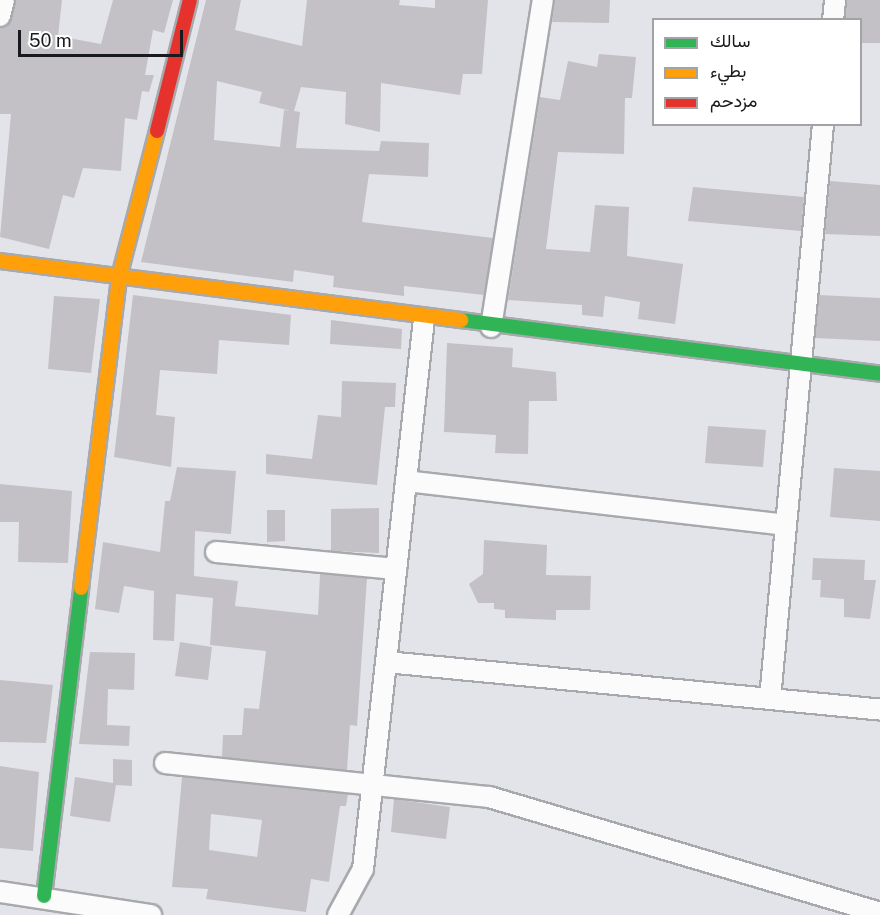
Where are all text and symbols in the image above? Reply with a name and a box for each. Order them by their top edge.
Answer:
scale bar [21,18,186,56]
legend [652,18,862,126]
text: 50 m [29,30,72,51]
text: سالك [710,30,750,51]
text: بطيء [710,60,746,81]
text: مزدحم [710,90,757,111]

